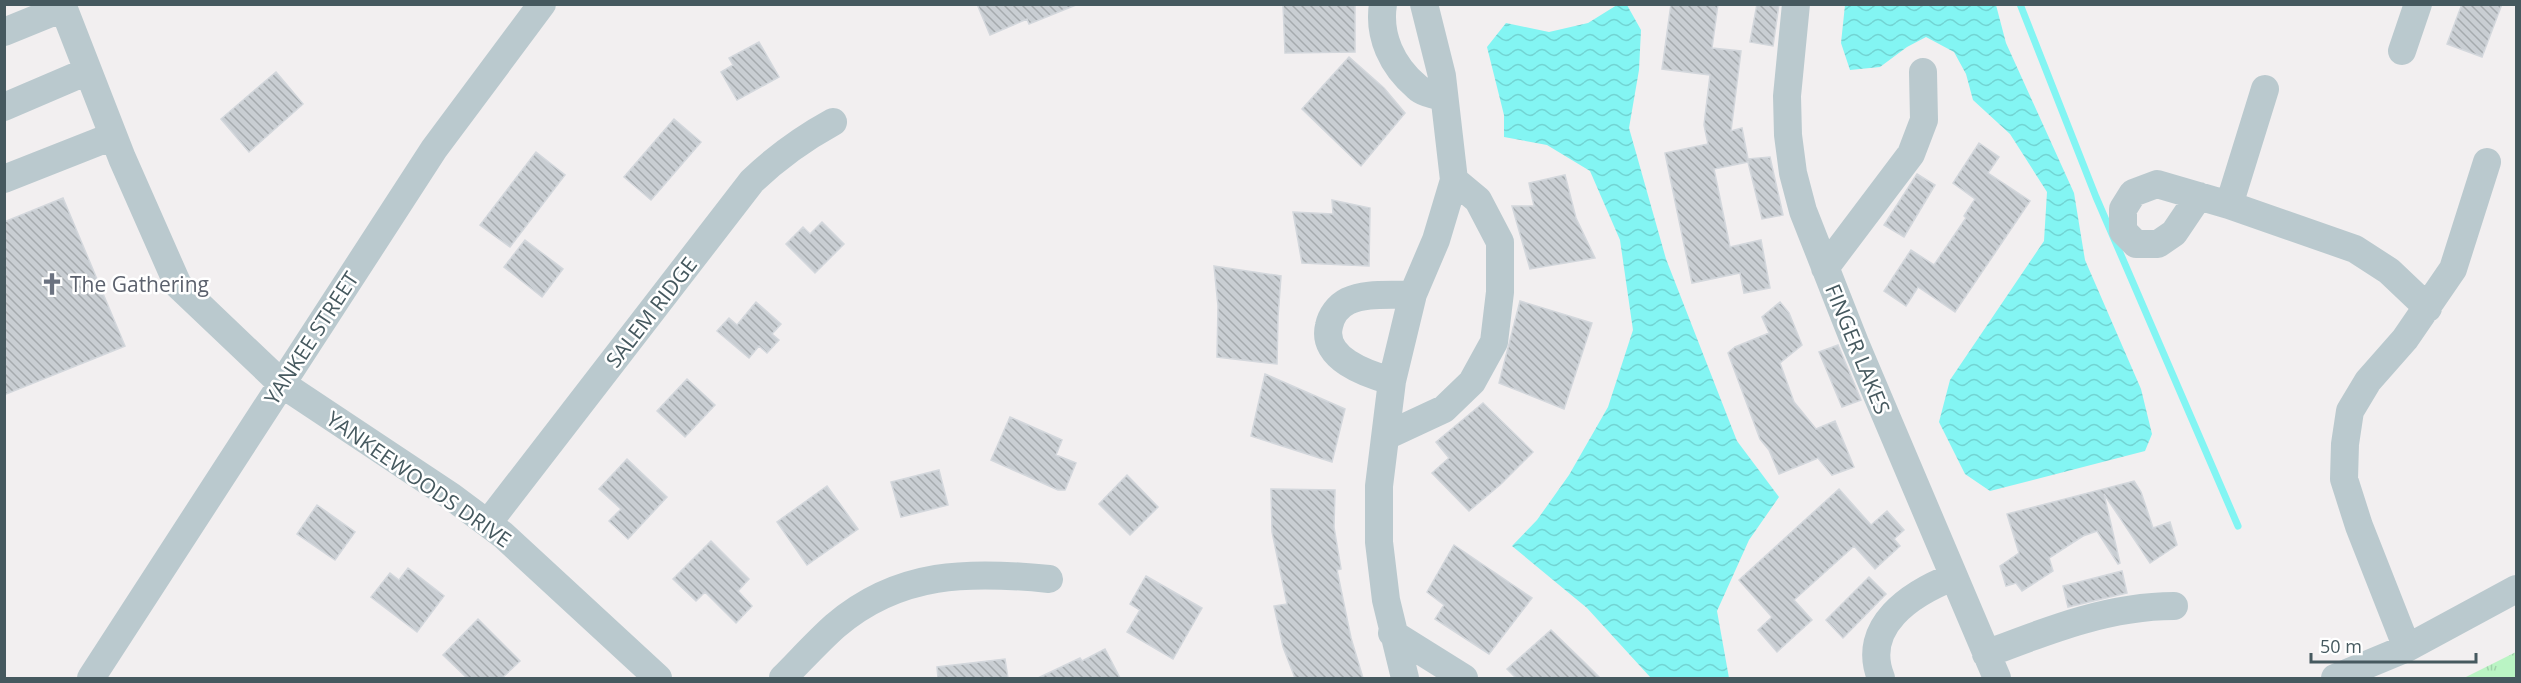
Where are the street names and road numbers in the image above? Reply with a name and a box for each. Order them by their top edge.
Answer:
street label: SALEM RIDGE [599,251,703,373]
street label: YANKEE STREET [257,266,365,410]
street label: FINGER LAKES [1819,280,1897,418]
street label: YANKEEWOODS DRIVE [321,405,517,553]

